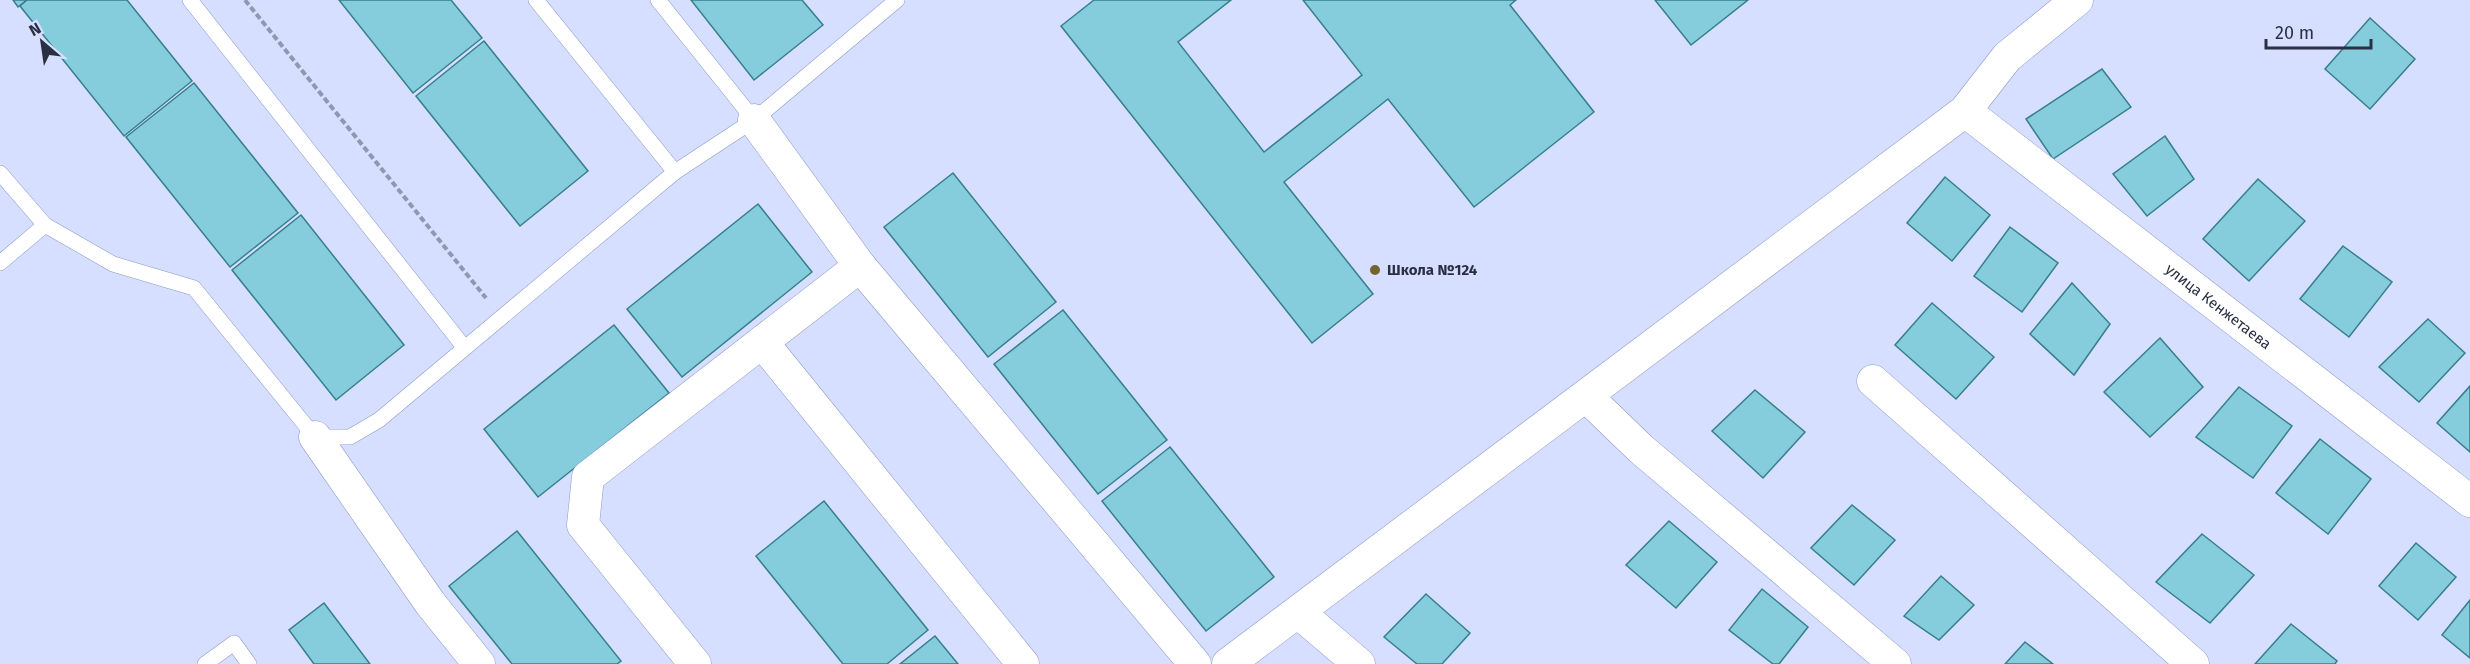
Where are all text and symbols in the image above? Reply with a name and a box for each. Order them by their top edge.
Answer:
north arrow [12,12,72,72]
scale bar [2266,12,2371,50]
text: N [26,18,44,40]
text: 20 m [2275,22,2314,44]
street label: улица Кенжетаева [2162,260,2275,353]
place label: Школа №124 [1387,261,1478,279]
marker: Школа №124 [1368,263,1382,277]

